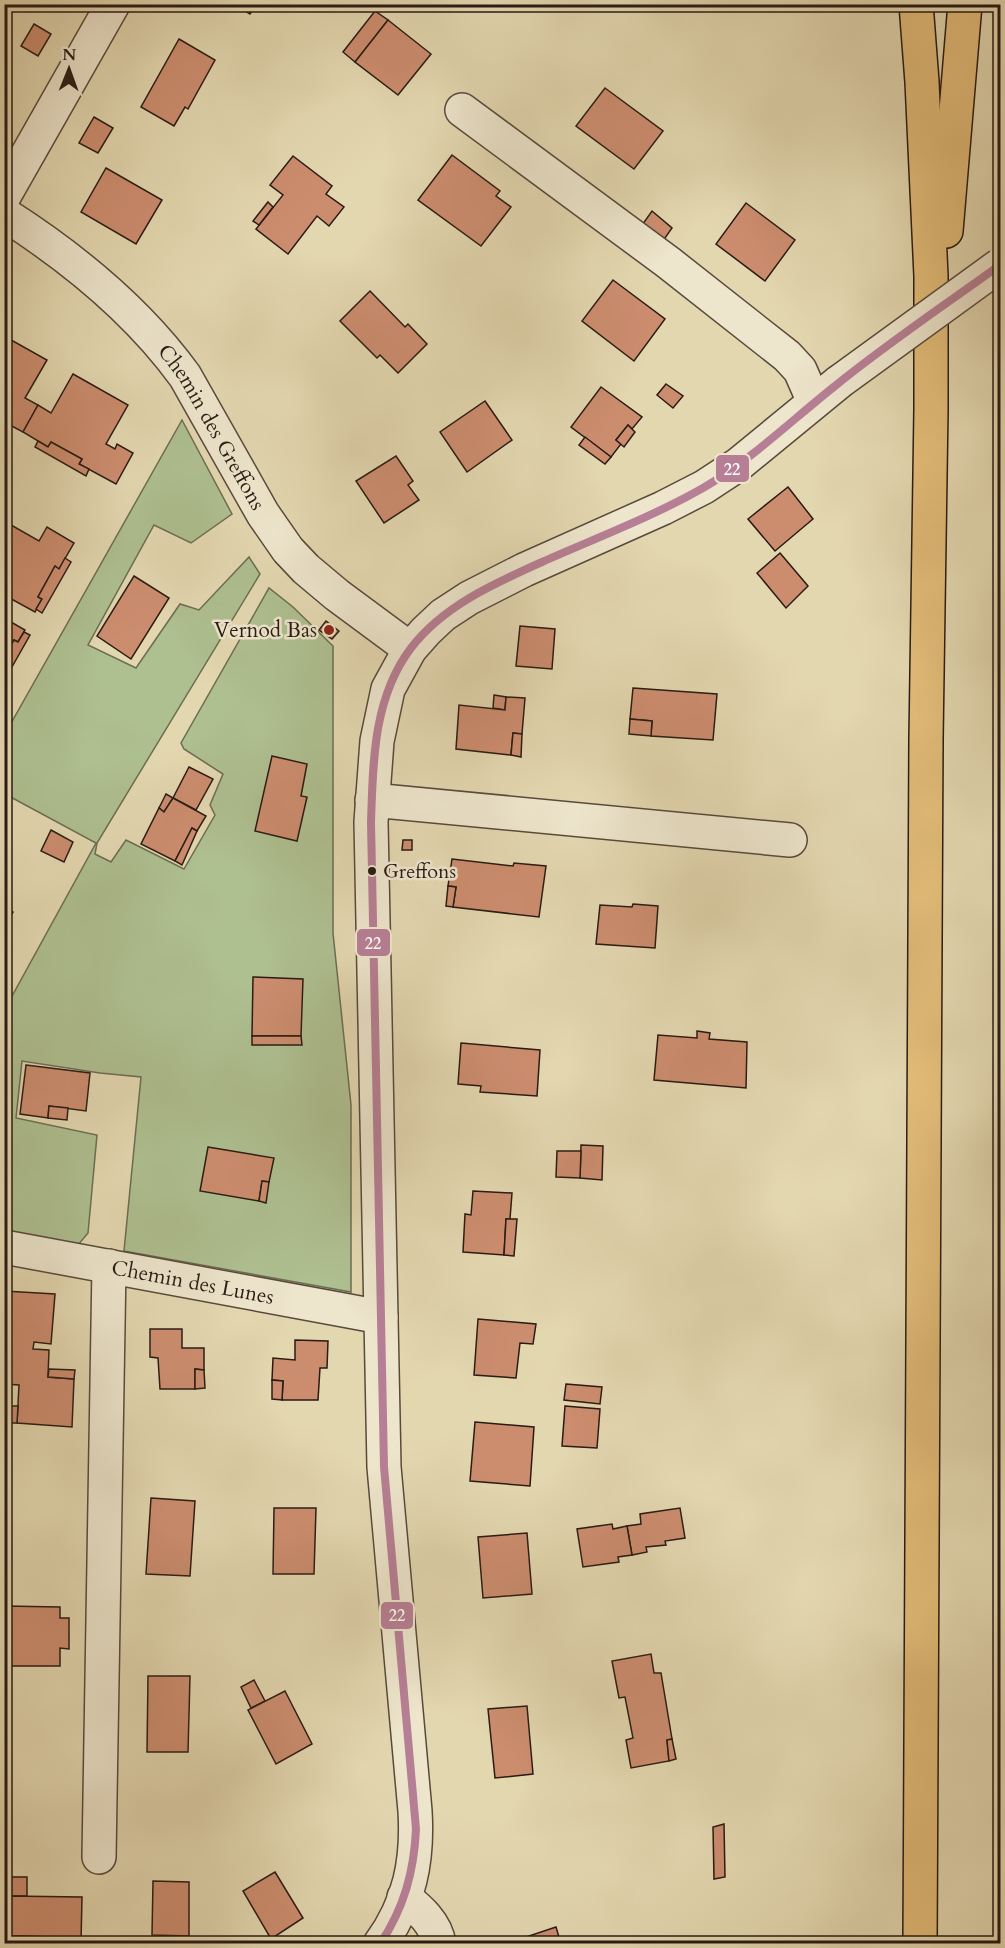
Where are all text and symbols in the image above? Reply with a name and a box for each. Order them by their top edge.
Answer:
north arrow [39,39,99,99]
text: N [62,44,76,66]
street label: Chemin des Greffons [151,338,272,516]
line badge: 22 [715,454,750,483]
text: 22 [724,459,740,481]
place label: Vernod Bas [214,616,317,645]
marker: Vernod Bas [322,623,336,637]
place label: Greffons [383,858,456,885]
marker: Greffons [366,865,378,877]
line badge: 22 [356,928,391,957]
text: 22 [365,933,381,955]
street label: Chemin des Lunes [109,1253,276,1312]
line badge: 22 [380,1601,414,1630]
text: 22 [389,1605,405,1627]

